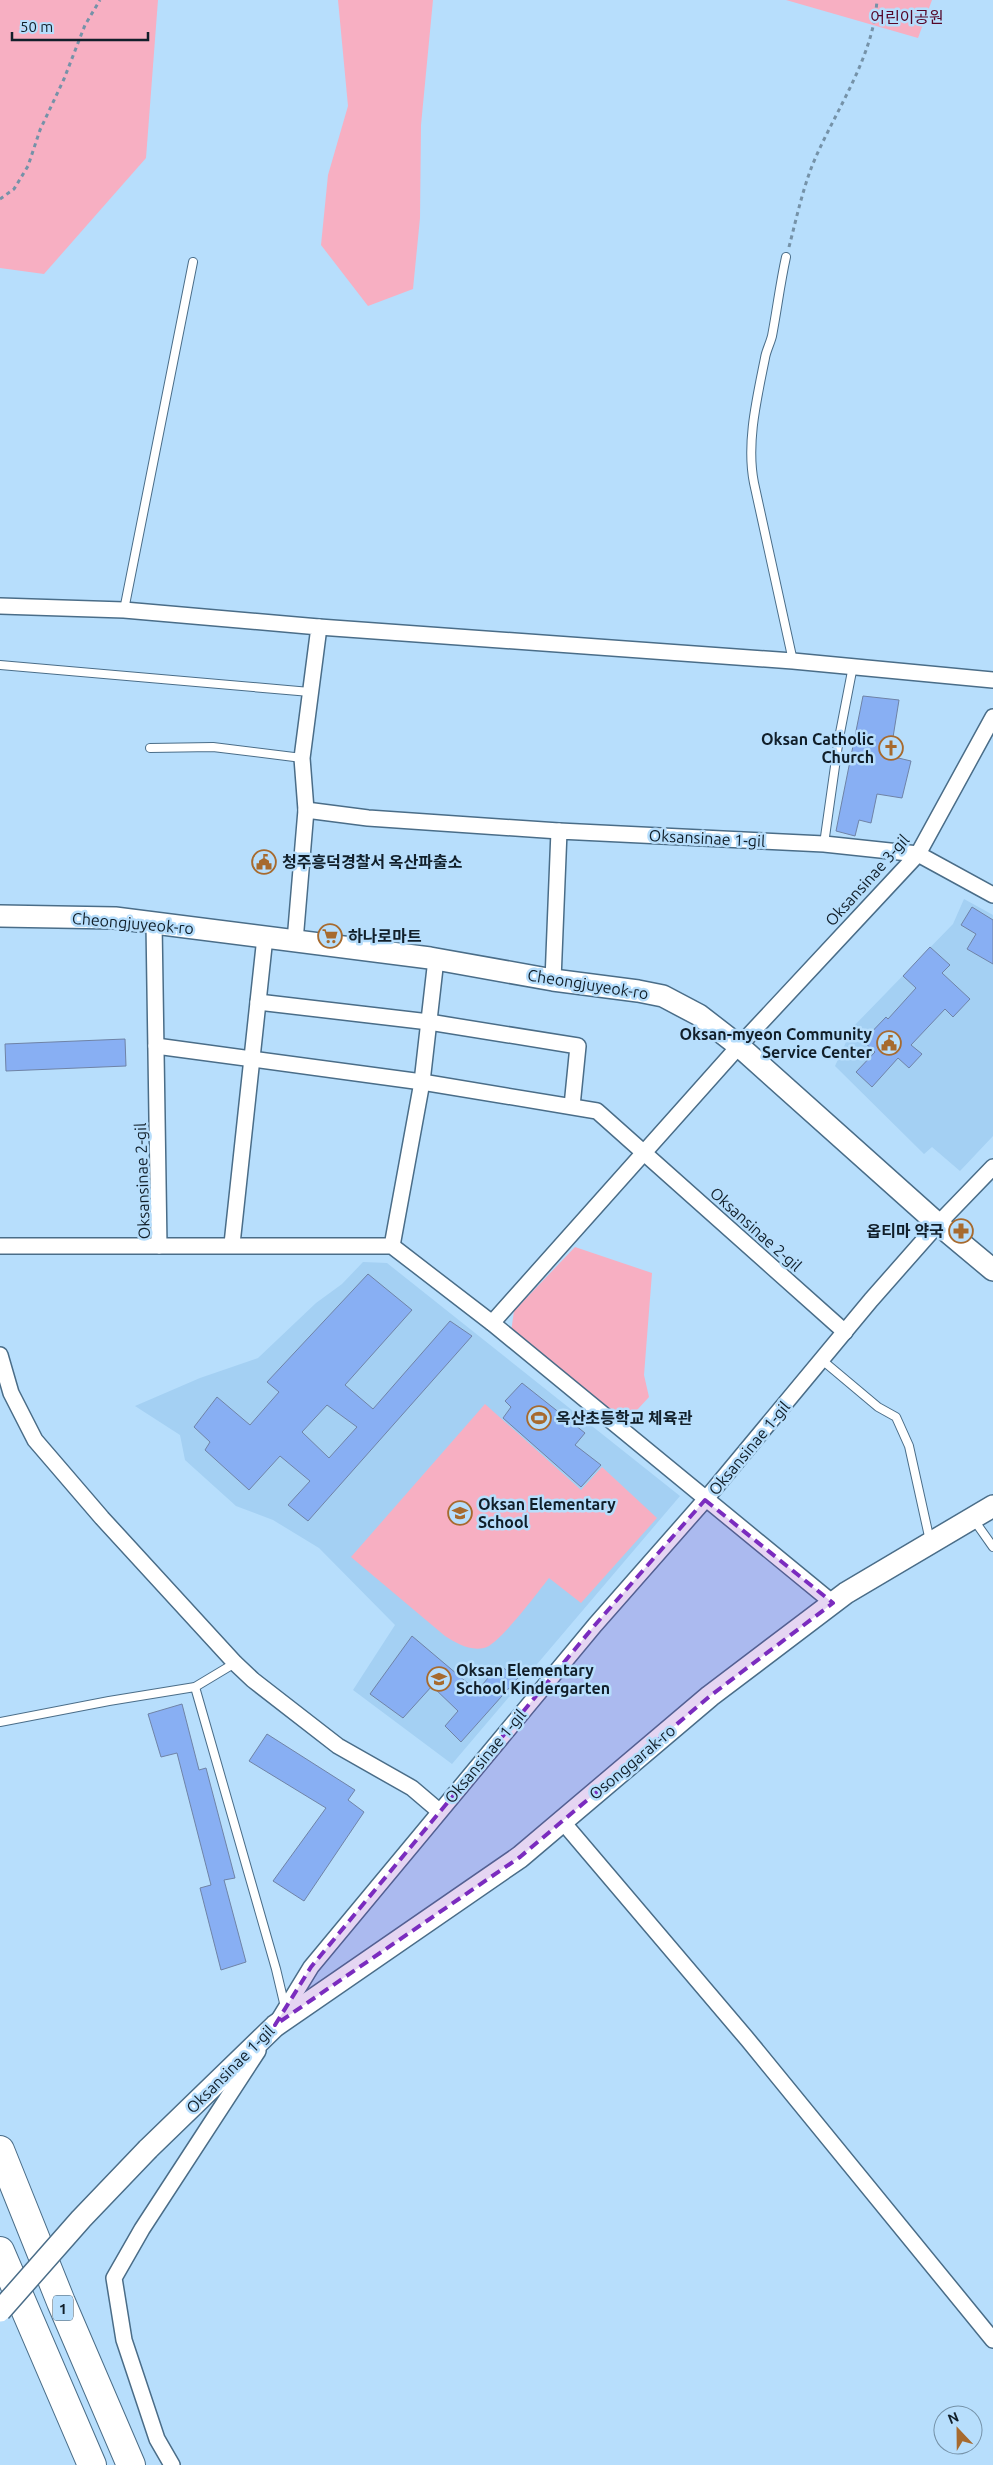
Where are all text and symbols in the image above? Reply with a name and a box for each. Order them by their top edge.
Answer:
park label: 어린이공원 [870,8,944,26]
scale bar [12,10,149,42]
text: 50 m [20,18,53,35]
place label: Oksan Catholic Church [761,730,874,766]
church icon: Oksan Catholic Church [878,735,904,761]
street label: Oksansinae 1-gil [648,826,766,850]
street label: Oksansinae 3-gil [821,831,913,929]
public building icon: 청주흥덕경찰서 옥산파출소 [251,849,277,875]
place label: 청주흥덕경찰서 옥산파출소 [282,853,463,871]
street label: Cheongjuyeok-ro [71,909,195,937]
supermarket icon: 하나로마트 [317,923,343,949]
place label: 하나로마트 [348,927,422,945]
street label: Cheongjuyeok-ro [526,966,650,1002]
place label: Oksan-myeon Community Service Center [680,1025,872,1061]
public building icon: Oksan-myeon Community Service Center [876,1030,902,1056]
street label: Oksansinae 2-gil [131,1123,153,1239]
street label: Oksansinae 2-gil [707,1183,805,1275]
pharmacy icon: 옵티마 약국 [948,1218,974,1244]
place label: 옵티마 약국 [867,1222,944,1240]
street label: Oksansinae 1-gil [705,1398,793,1498]
sports icon: 옥산초등학교 체육관 [526,1405,552,1431]
place label: 옥산초등학교 체육관 [556,1409,693,1427]
place label: Oksan Elementary School [478,1495,616,1531]
school or university icon: Oksan Elementary School [447,1500,473,1526]
place label: Oksan Elementary School Kindergarten [456,1661,610,1697]
school or university icon: Oksan Elementary School Kindergarten [426,1666,452,1692]
street label: Oksansinae 1-gil [441,1706,529,1806]
street label: Osonggarak-ro [585,1721,679,1803]
street label: Oksansinae 1-gil [182,2021,278,2117]
road number: 1 [53,2296,73,2320]
north arrow [933,2405,983,2455]
text: N [945,2409,961,2427]

